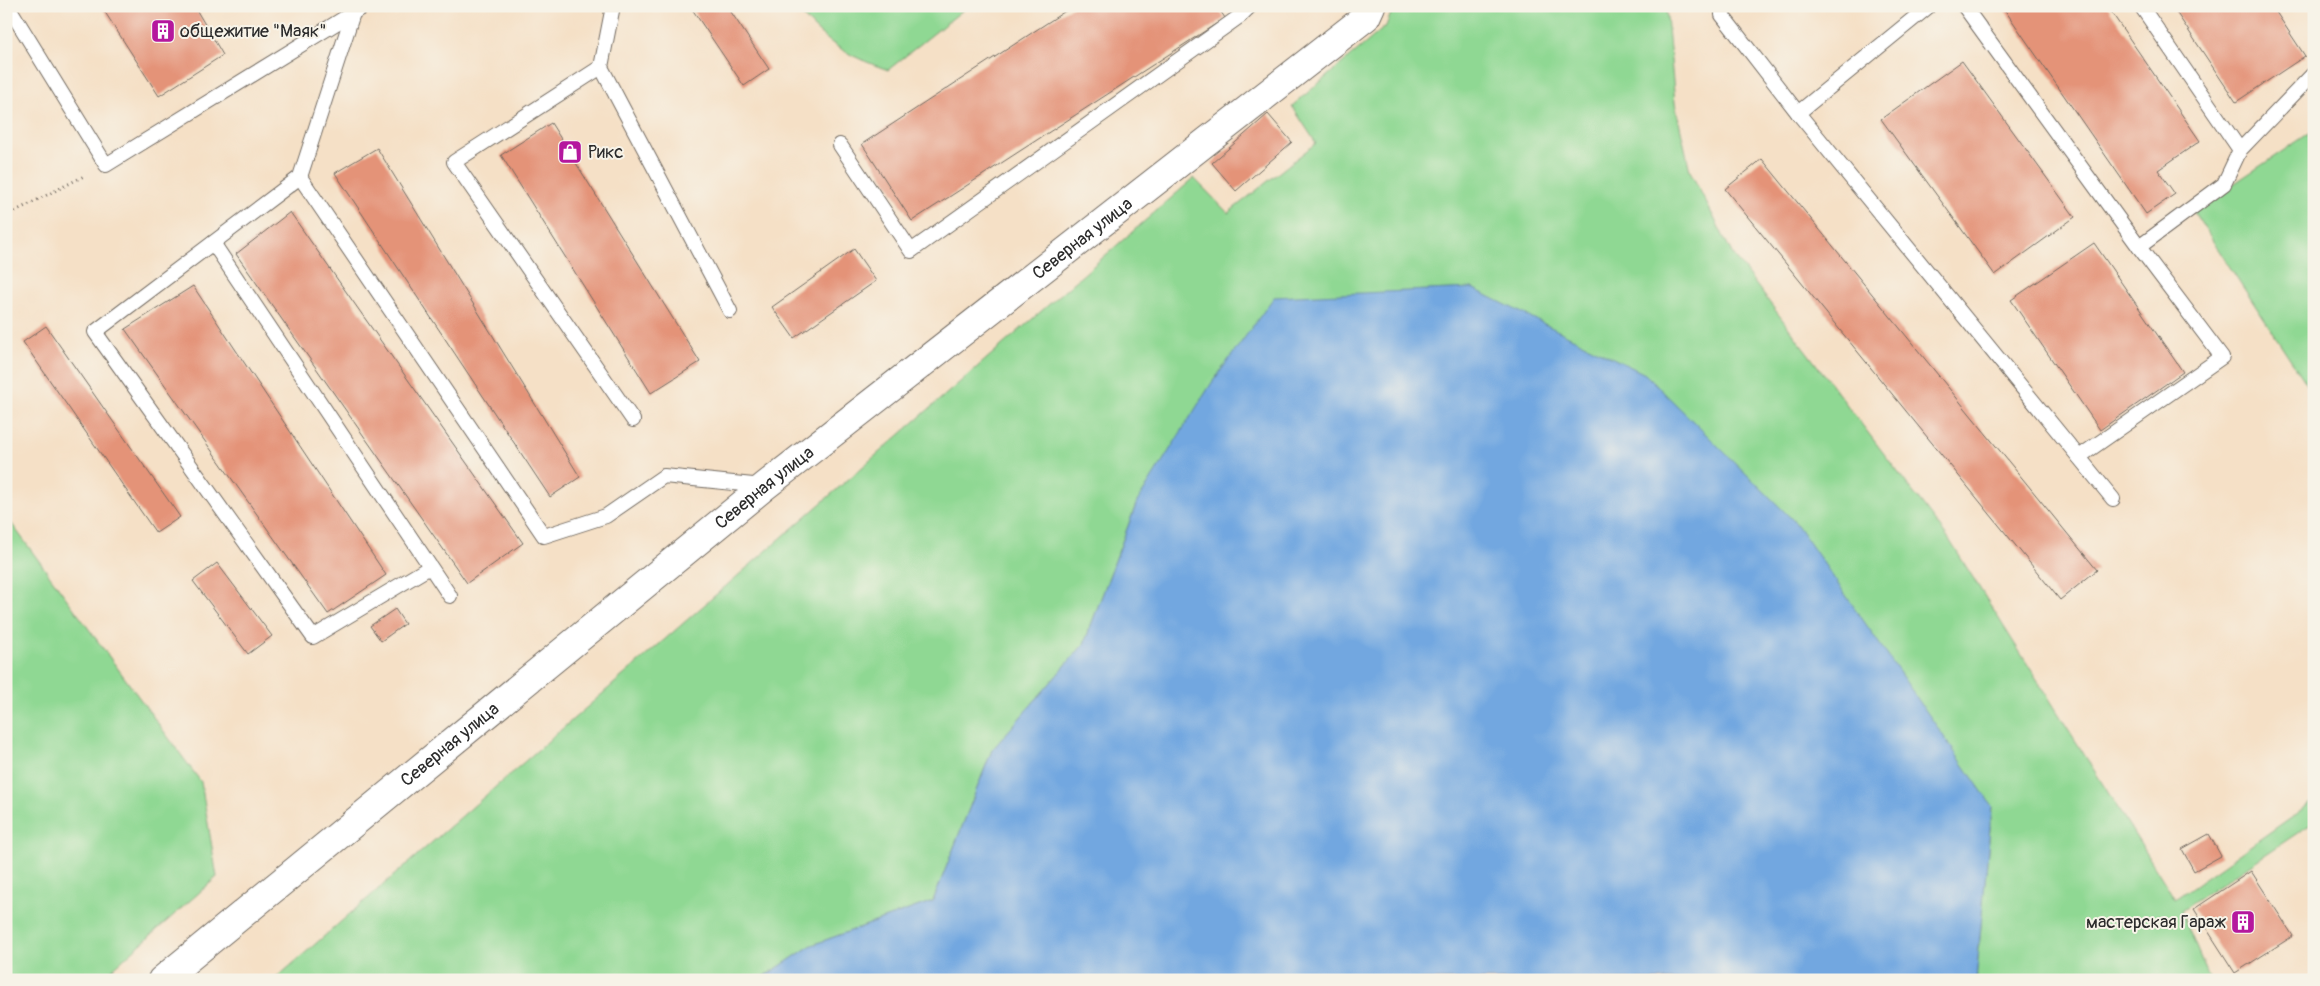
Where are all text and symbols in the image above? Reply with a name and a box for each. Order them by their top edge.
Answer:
building icon: общежитие "Маяк" [150,18,176,44]
place label: общежитие "Маяк" [180,20,326,43]
shop icon: Рикс [557,139,583,165]
place label: Рикс [588,141,623,164]
street label: Северная улица [1028,193,1137,285]
street label: Северная улица [710,441,819,535]
street label: Северная улица [396,697,504,792]
building icon: мастерская Гараж [2230,909,2256,935]
place label: мастерская Гараж [2086,911,2226,934]

